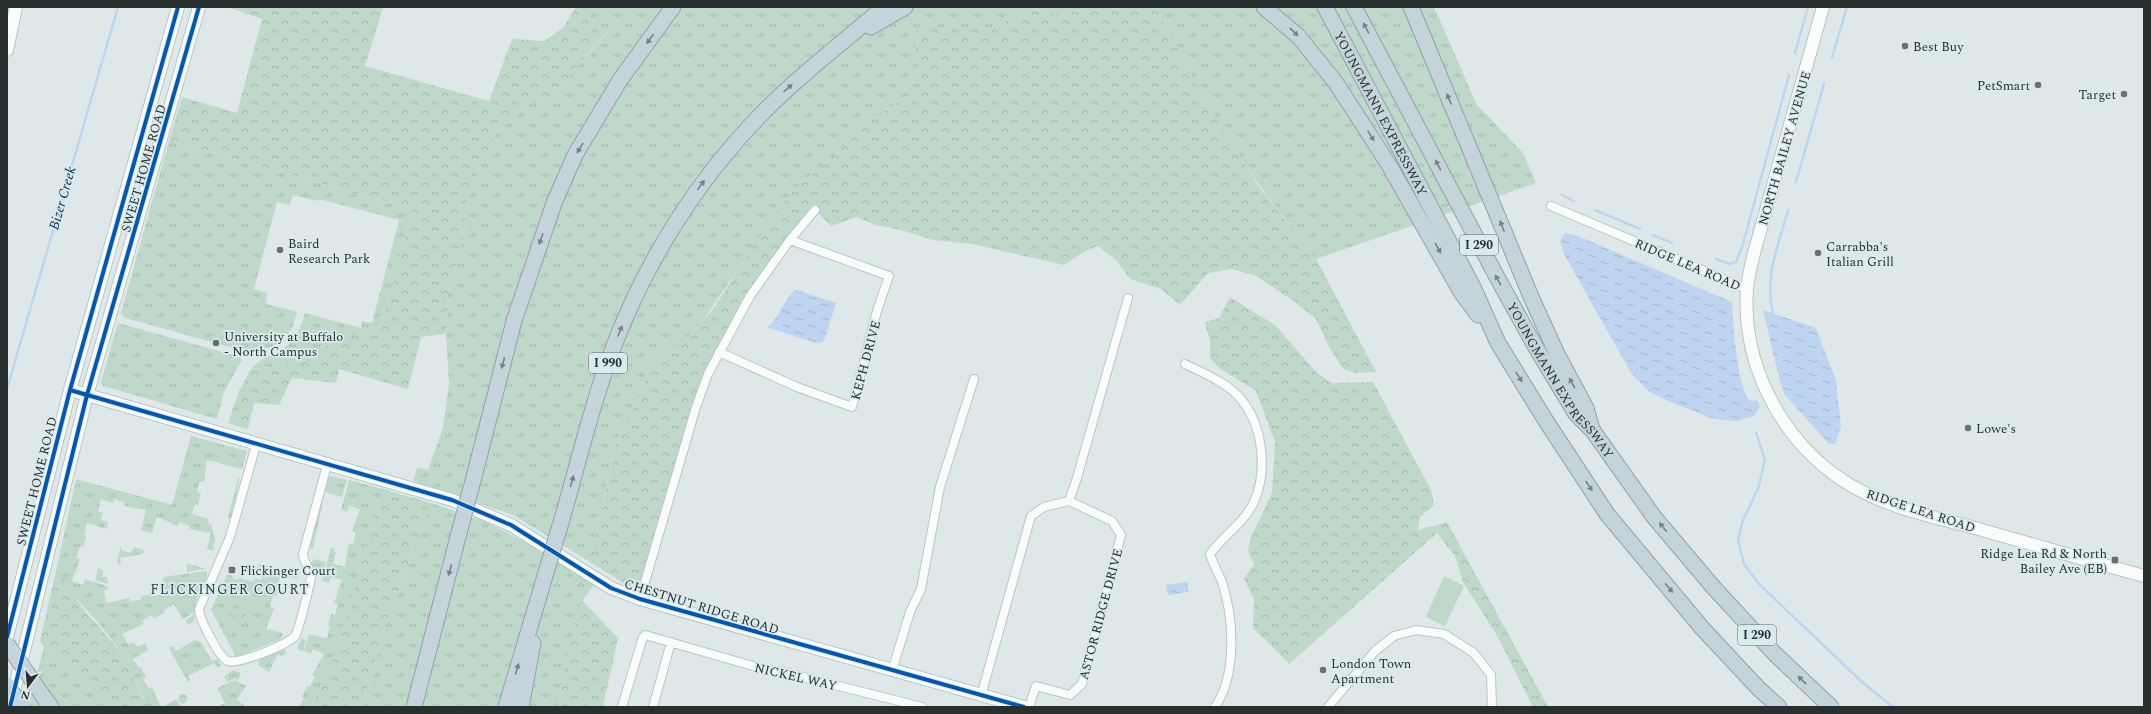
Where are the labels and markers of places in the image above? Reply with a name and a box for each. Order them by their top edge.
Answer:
place label: Best Buy [1913,37,1964,57]
marker: Best Buy [1900,41,1910,51]
place label: PetSmart [1977,76,2030,96]
marker: PetSmart [2033,80,2043,90]
place label: Target [2078,85,2116,105]
marker: Target [2119,89,2129,99]
place label: Baird Research Park [288,234,370,269]
place label: Carrabba's Italian Grill [1826,237,1894,272]
marker: Baird Research Park [275,245,285,255]
marker: Carrabba's Italian Grill [1813,248,1823,258]
place label: University at Buffalo - North Campus [224,327,343,362]
marker: University at Buffalo - North Campus [211,338,221,348]
place label: Lowe's [1976,419,2016,439]
marker: Lowe's [1963,423,1973,433]
place label: Ridge Lea Rd & North Bailey Ave (EB) [1980,544,2107,579]
marker: Ridge Lea Rd & North Bailey Ave (EB) [2110,555,2120,565]
place label: Flickinger Court [240,561,336,581]
marker: Flickinger Court [227,565,237,575]
place label: London Town Apartment [1331,654,1412,689]
marker: London Town Apartment [1318,665,1328,675]

